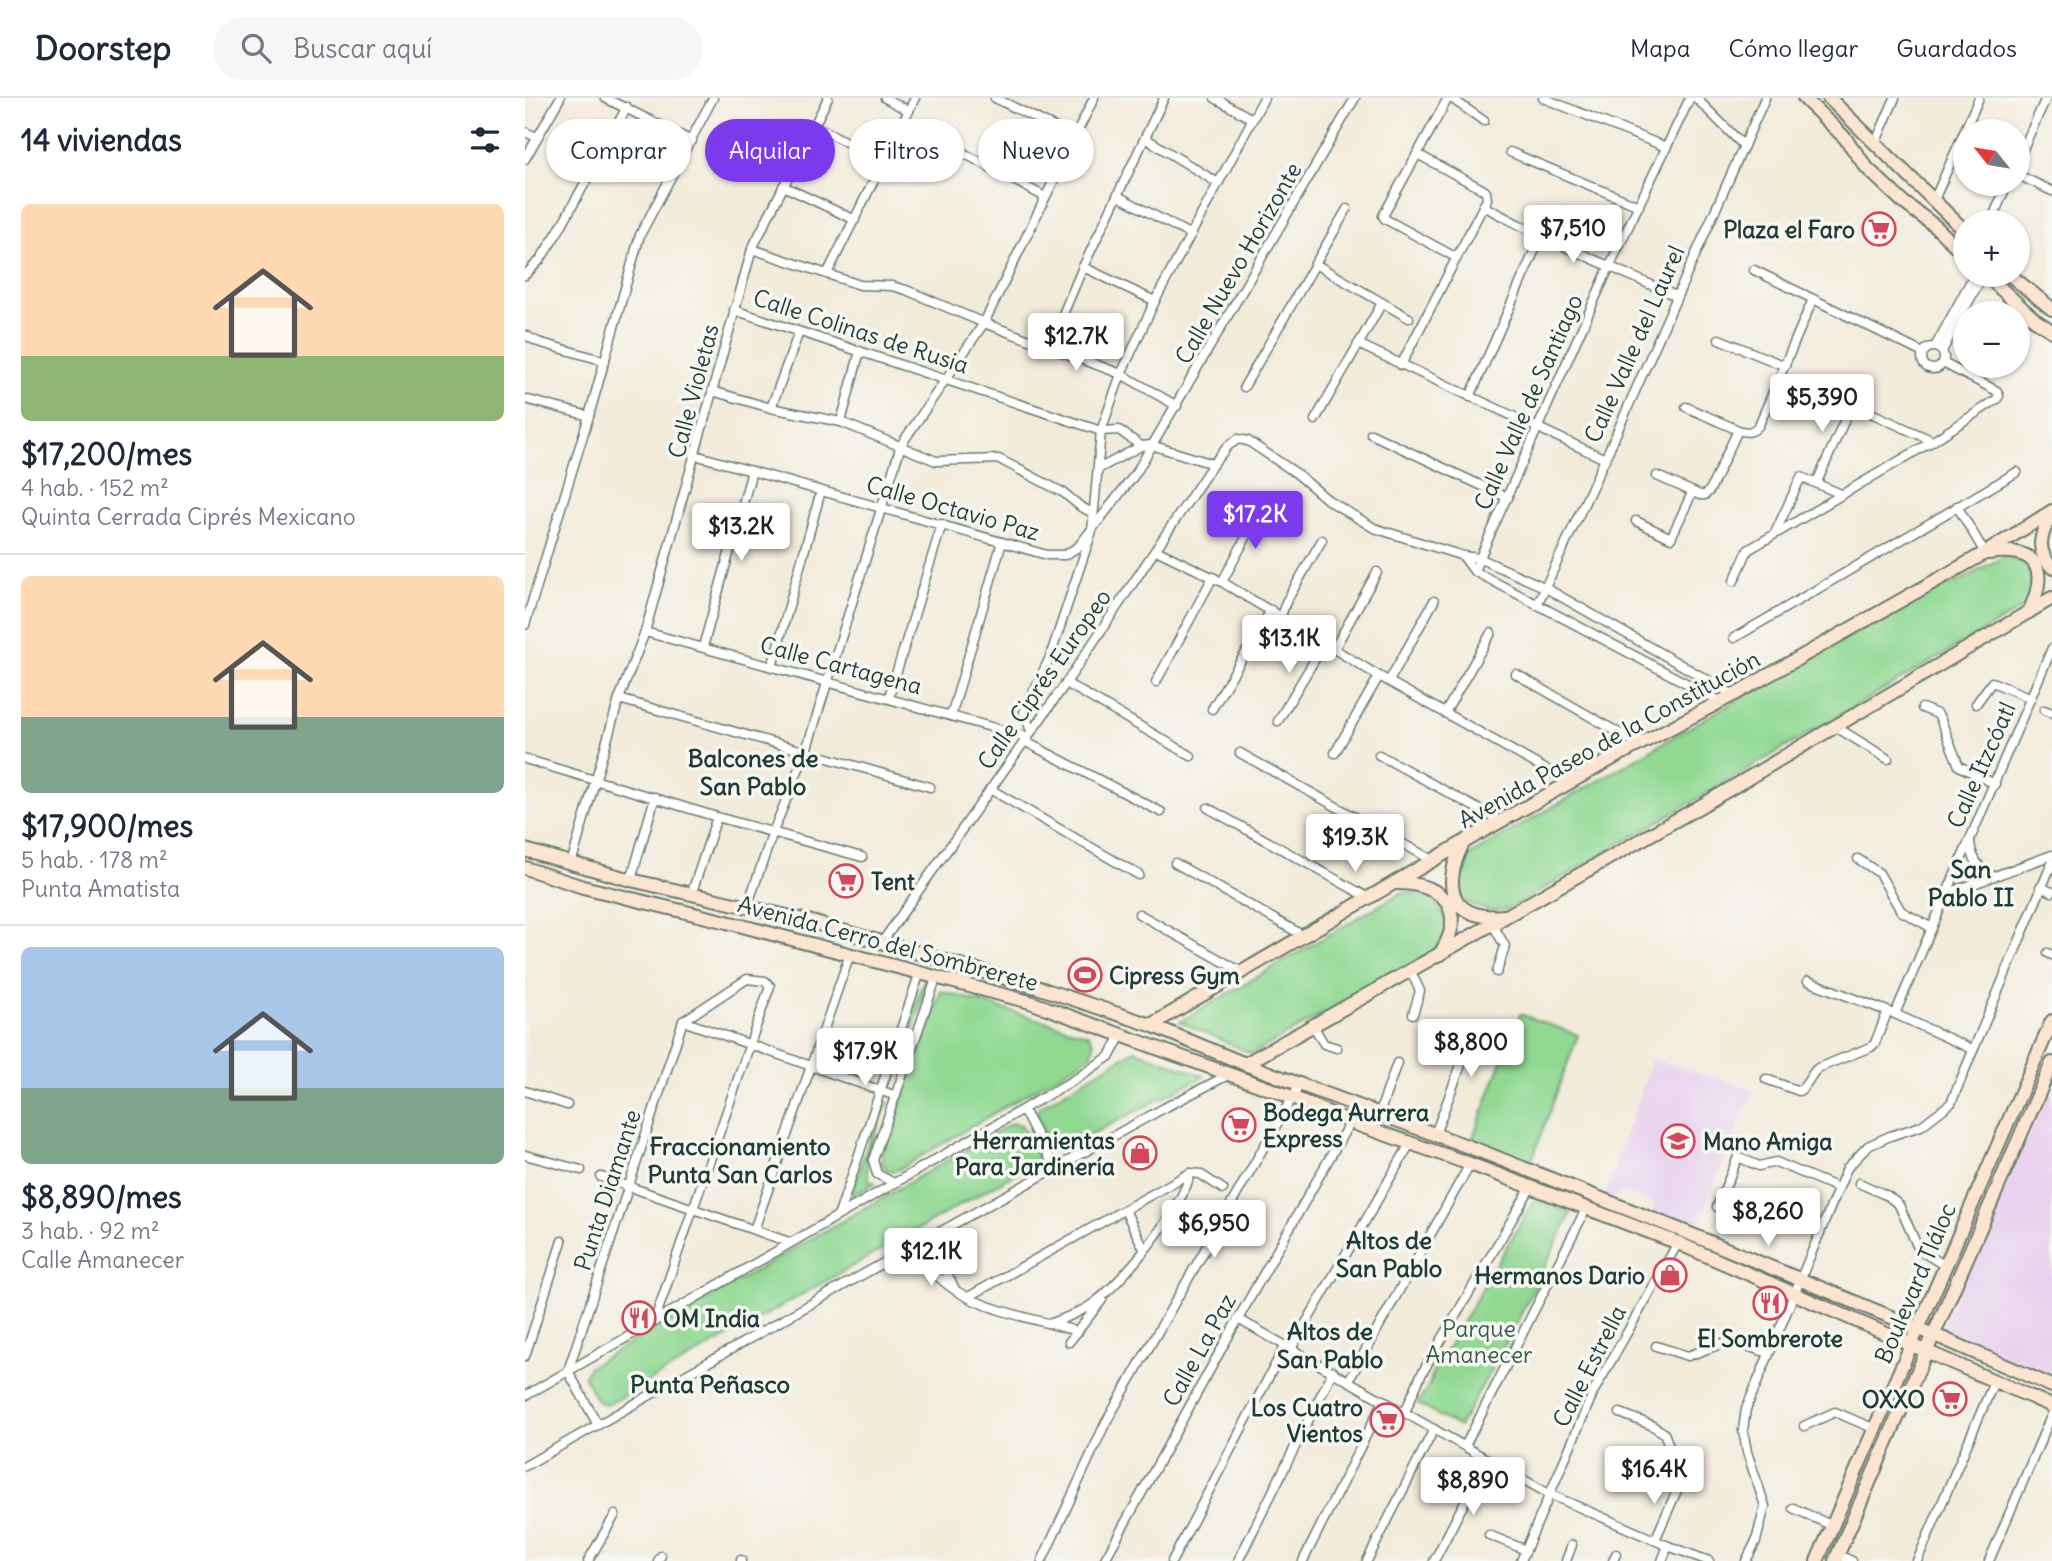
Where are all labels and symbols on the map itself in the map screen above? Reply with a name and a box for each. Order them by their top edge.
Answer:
north arrow [1953,119,2030,196]
street label: Calle Nuevo Horizonte [1168,157,1308,369]
pin: $7,510 [1516,206,1630,265]
supermarket icon: Plaza el Faro [1860,210,1898,248]
place label: Plaza el Faro [1723,215,1855,244]
street label: Calle Valle del Laurel [1578,241,1690,447]
street label: Calle Colinas de Rusia [750,282,972,380]
street label: Calle Valle de Santiago [1467,290,1589,514]
pin: $12.7K [1019,314,1133,373]
street label: Calle Violetas [661,321,725,461]
pin: $5,390 [1765,374,1879,434]
street label: Calle Octavio Paz [863,469,1043,547]
pin: $17.2K [1198,491,1312,551]
pin: $13.2K [684,504,798,563]
street label: Calle Ciprés Europeo [971,583,1117,775]
pin: $13.1K [1232,616,1346,675]
street label: Calle Cartagena [757,629,925,701]
street label: Avenida Paseo de la Constitución [1453,644,1765,834]
street label: Calle Itzcóatl [1940,698,2022,832]
district label: Balcones de San Pablo [688,743,818,801]
pin: $19.3K [1298,814,1412,874]
district label: San Pablo II [1928,854,2015,912]
supermarket icon: Tent [827,862,865,900]
place label: Tent [871,867,915,896]
street label: Avenida Cerro del Sombrerete [735,889,1041,997]
sports icon: Cipress Gym [1066,956,1104,994]
place label: Cipress Gym [1109,961,1240,990]
pin: $8,800 [1414,1020,1528,1079]
pin: $17.9K [808,1028,922,1088]
place label: Bodega Aurrera Express [1263,1098,1429,1153]
street label: Punta Diamante [567,1106,647,1274]
supermarket icon: Bodega Aurrera Express [1220,1106,1258,1144]
school or university icon: Mano Amiga [1659,1122,1697,1160]
place label: Herramientas Para Jardinería [955,1126,1115,1181]
place label: Mano Amiga [1703,1127,1832,1156]
district label: Fraccionamiento Punta San Carlos [647,1131,833,1189]
shop icon: Herramientas Para Jardinería [1121,1134,1159,1172]
pin: $8,260 [1711,1188,1825,1248]
street label: Boulevard Tláloc [1868,1198,1962,1368]
pin: $6,950 [1157,1200,1271,1260]
district label: Altos de San Pablo [1336,1225,1442,1283]
pin: $12.1K [874,1228,988,1288]
shop icon: Hermanos Dario [1651,1256,1689,1294]
place label: Hermanos Dario [1474,1261,1645,1290]
restaurant icon: El Sombrerote [1751,1284,1789,1322]
street label: Calle La Paz [1156,1288,1242,1412]
restaurant icon: OM India [620,1299,658,1337]
street label: Calle Estrella [1546,1300,1632,1432]
place label: OM India [663,1304,760,1333]
park label: Parque Amanecer [1426,1314,1533,1369]
district label: Altos de San Pablo [1277,1316,1383,1374]
place label: El Sombrerote [1697,1324,1843,1353]
district label: Punta Peñasco [630,1369,790,1399]
supermarket icon: OXXO [1931,1380,1969,1418]
place label: OXXO [1862,1385,1925,1414]
place label: Los Cuatro Vientos [1251,1393,1363,1448]
supermarket icon: Los Cuatro Vientos [1368,1401,1406,1439]
pin: $16.4K [1597,1446,1711,1506]
pin: $8,890 [1416,1458,1530,1517]

